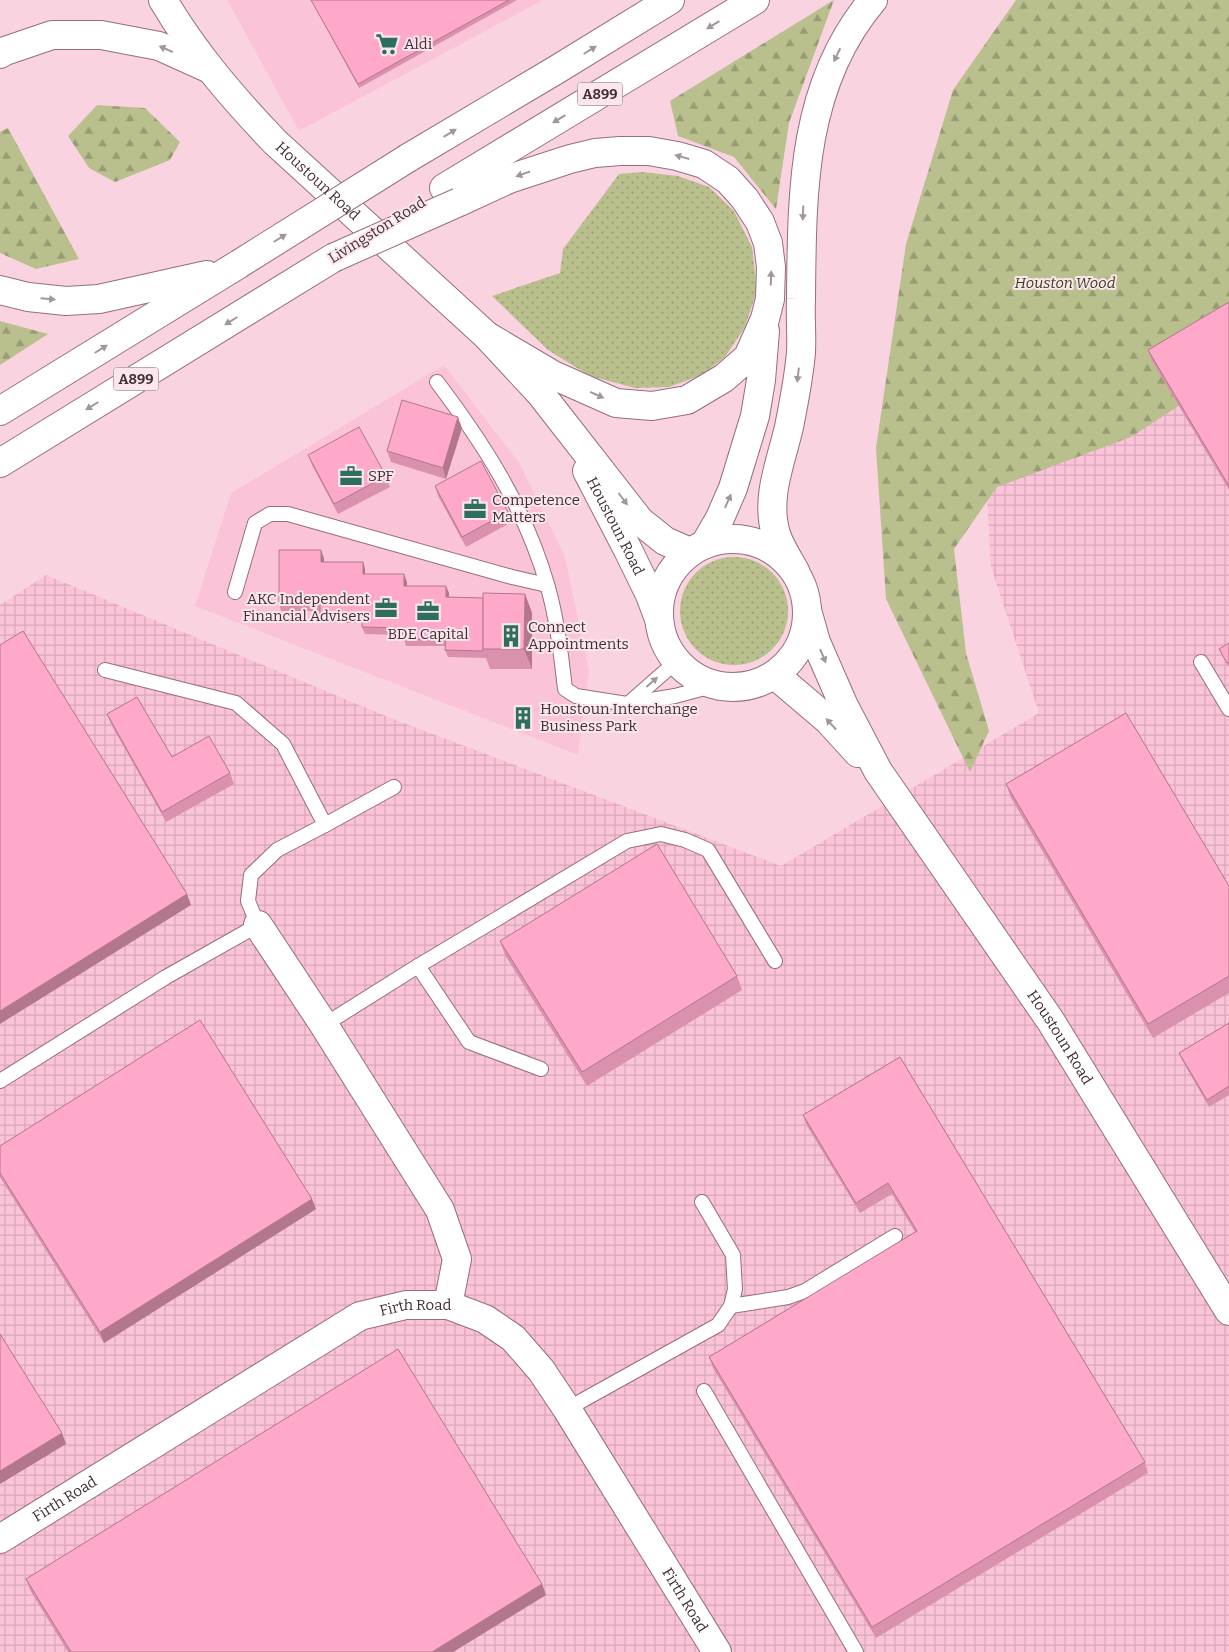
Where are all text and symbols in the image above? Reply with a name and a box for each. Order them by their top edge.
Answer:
one-way arrow [707,21,720,30]
supermarket icon: Aldi [374,31,400,57]
place label: Aldi [404,35,433,53]
one-way arrow [159,45,173,53]
one-way arrow [583,45,596,54]
one-way arrow [833,48,841,62]
road number: A899 [578,82,622,106]
one-way arrow [553,114,566,123]
one-way arrow [444,128,457,137]
street label: Houstoun Road [272,138,364,224]
one-way arrow [674,153,689,161]
one-way arrow [515,170,530,178]
street label: Livingston Road [325,193,429,267]
one-way arrow [799,205,807,221]
one-way arrow [273,233,286,243]
one-way arrow [767,270,775,286]
park label: Houston Wood [1015,274,1116,292]
one-way arrow [40,295,56,303]
one-way arrow [224,316,237,325]
one-way arrow [95,344,108,354]
one-way arrow [794,367,802,383]
road number: A899 [114,368,158,390]
one-way arrow [590,391,604,399]
one-way arrow [86,402,99,411]
office icon: SPF [338,463,364,489]
place label: SPF [368,467,394,485]
street label: Houstoun Road [583,474,648,578]
place label: Competence Matters [492,491,580,526]
one-way arrow [618,492,629,505]
one-way arrow [724,494,732,508]
office icon: Competence Matters [462,496,488,522]
place label: AKC Independent Financial Advisers [243,590,371,625]
office icon: AKC Independent Financial Advisers [373,595,399,621]
office icon: BDE Capital [415,598,441,624]
place label: Connect Appointments [528,618,629,653]
building icon: Connect Appointments [498,623,524,649]
place label: BDE Capital [387,625,469,643]
one-way arrow [819,649,827,664]
one-way arrow [645,677,658,688]
place label: Houstoun Interchange Business Park [540,700,698,735]
building icon: Houstoun Interchange Business Park [510,705,536,731]
one-way arrow [825,719,837,731]
street label: Houstoun Road [1023,987,1096,1088]
street label: Firth Road [378,1296,451,1320]
street label: Firth Road [29,1472,100,1526]
street label: Firth Road [658,1565,712,1636]

